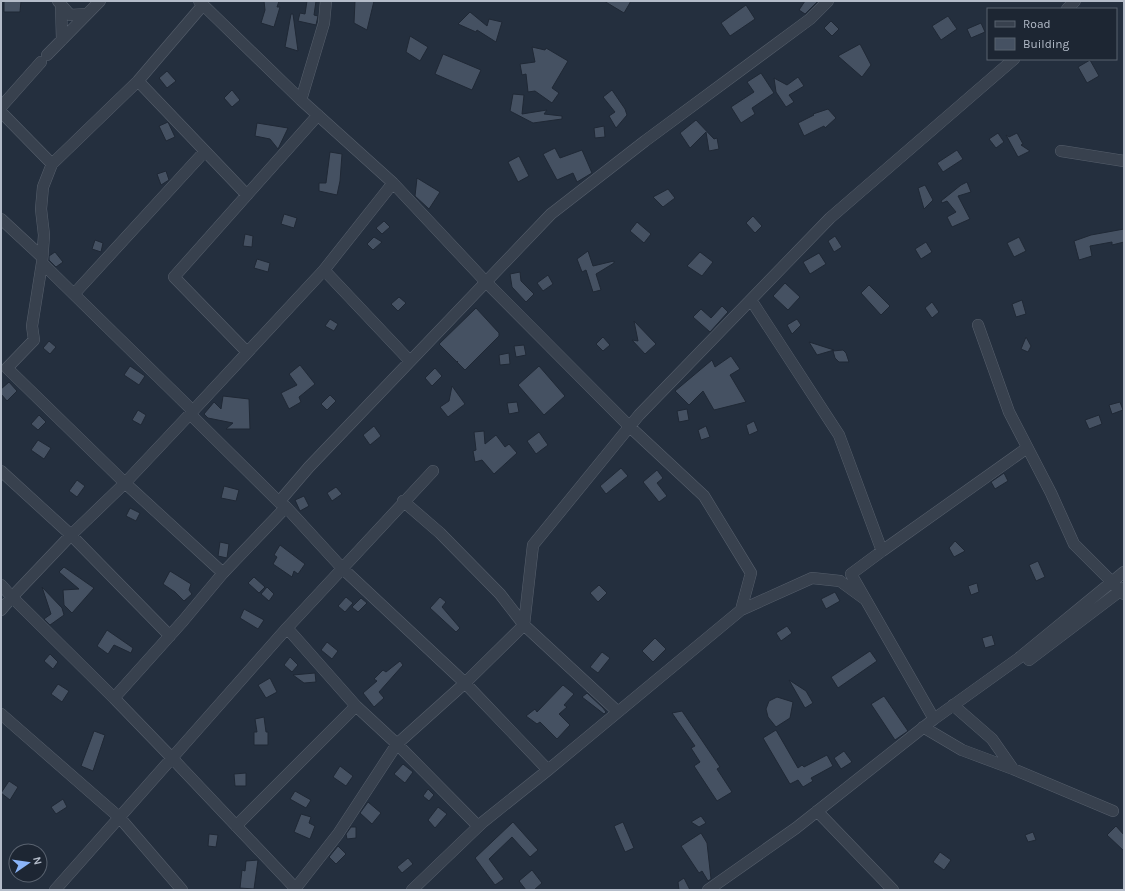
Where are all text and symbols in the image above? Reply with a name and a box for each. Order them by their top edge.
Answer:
legend [987,8,1117,60]
text: Road [1023,17,1051,31]
text: Building [1023,37,1070,51]
north arrow [8,843,48,883]
text: N [30,856,44,866]

